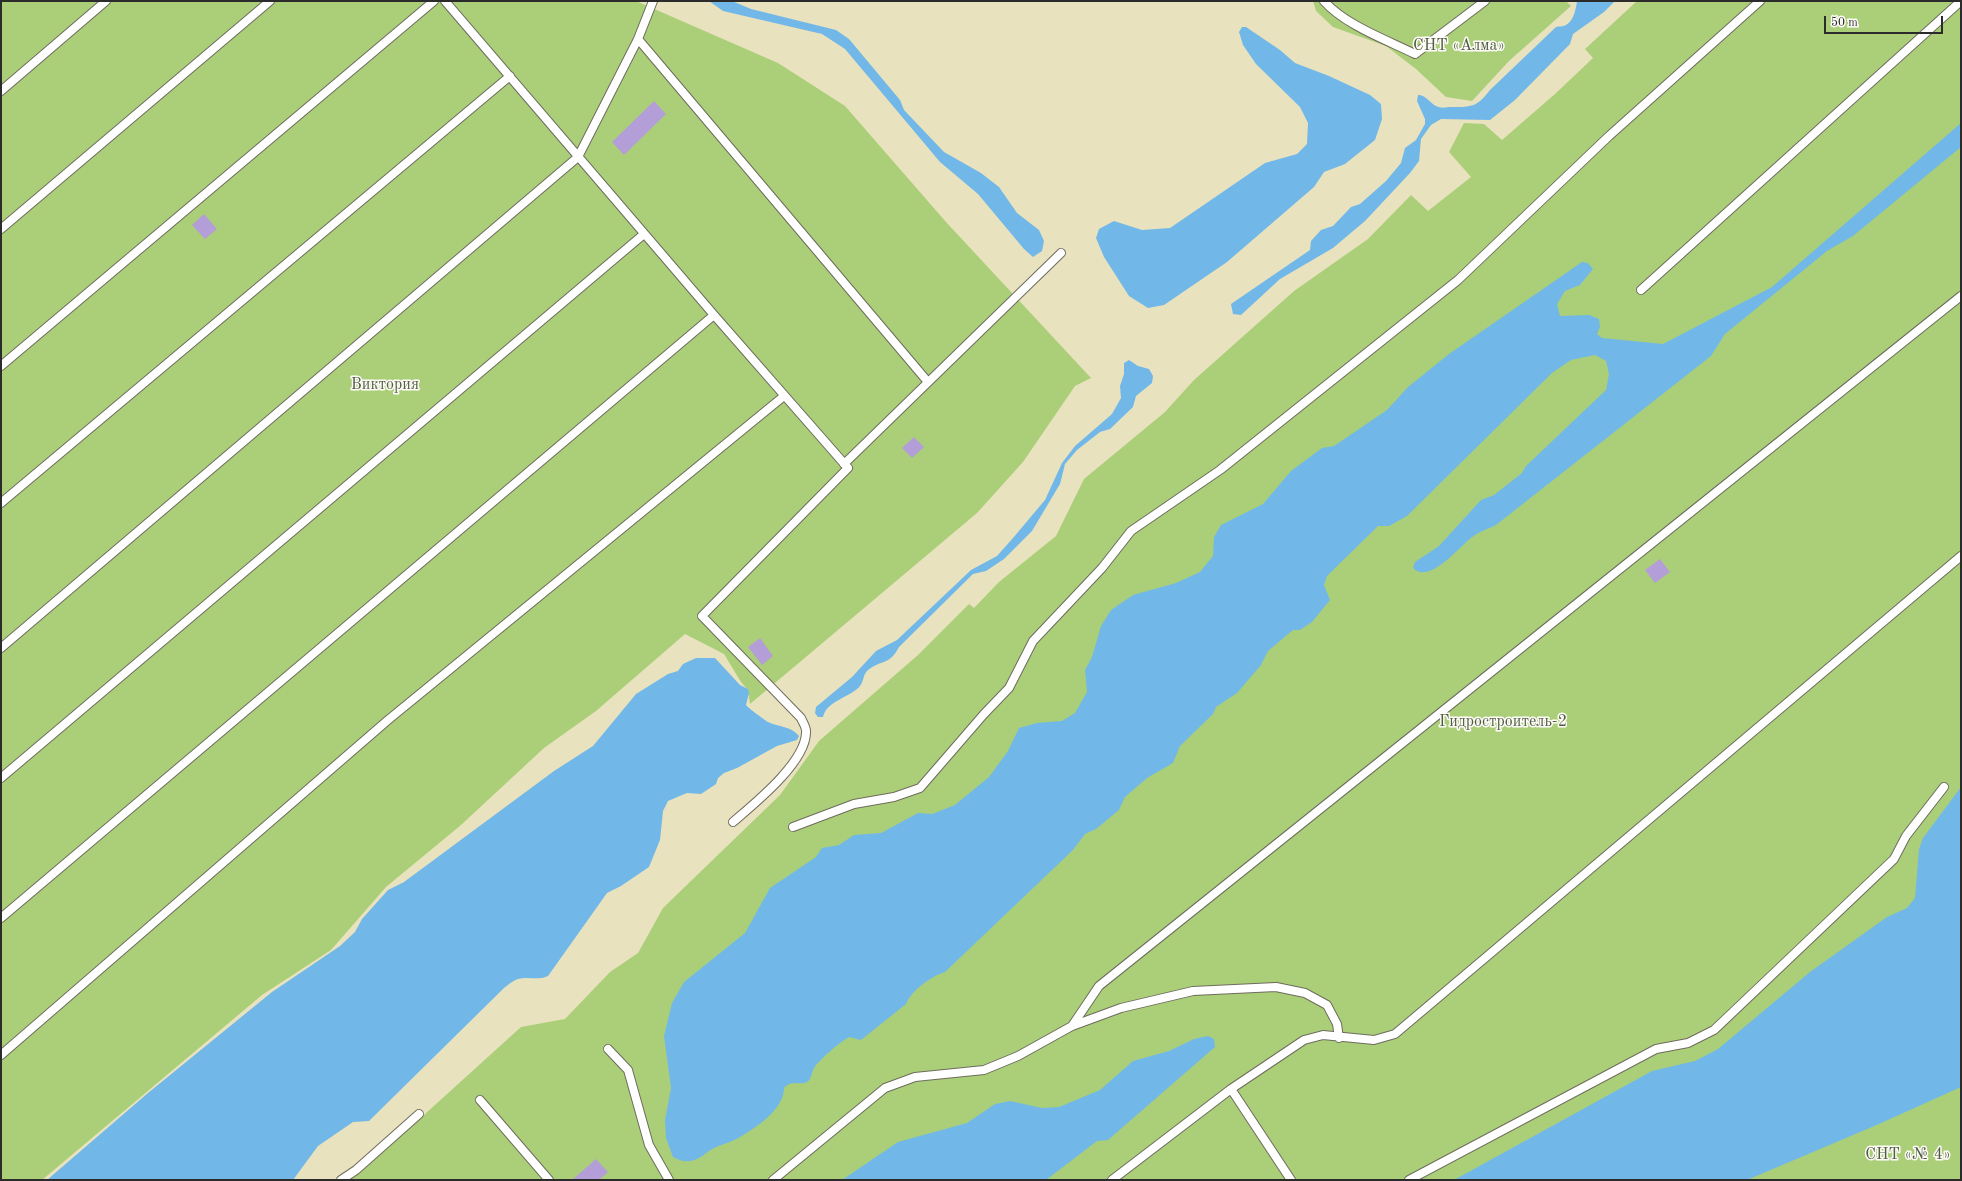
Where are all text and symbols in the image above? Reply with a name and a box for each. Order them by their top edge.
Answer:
scale bar [1826,8,1945,34]
text: 50 m [1831,17,1858,29]
park label: СНТ «Алма» [1413,36,1505,56]
park label: Виктория [351,375,419,395]
park label: Гидростроитель-2 [1439,712,1567,732]
park label: СНТ «№ 4» [1865,1145,1951,1165]

